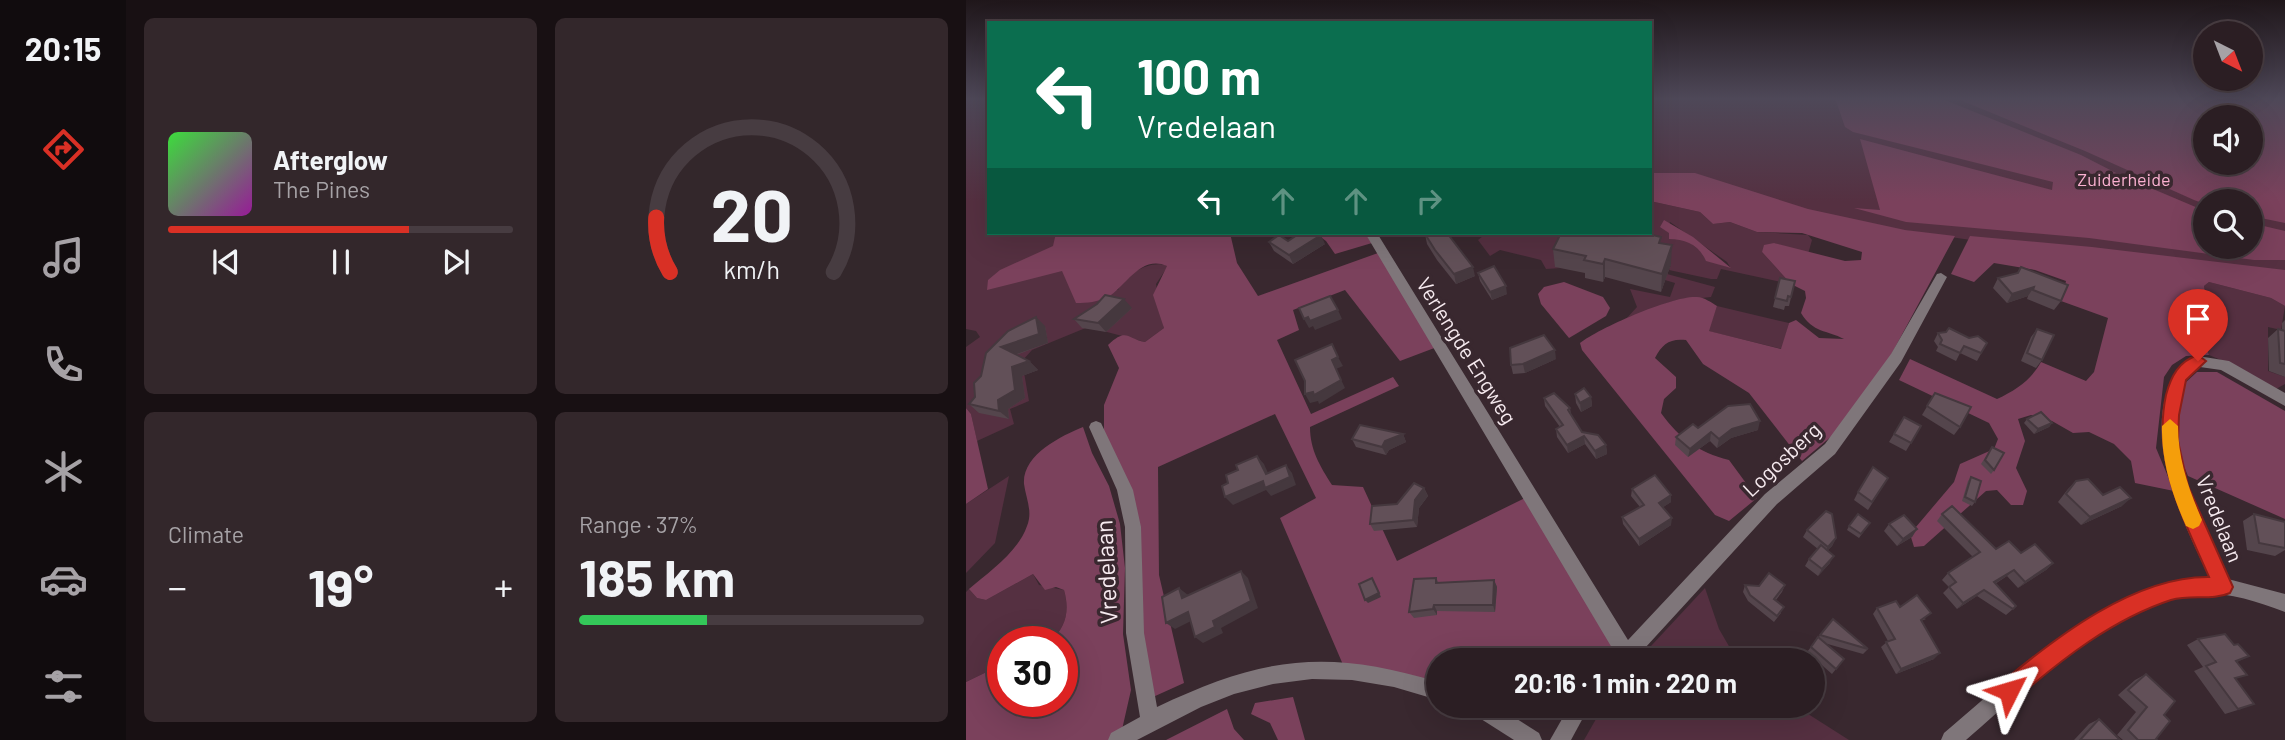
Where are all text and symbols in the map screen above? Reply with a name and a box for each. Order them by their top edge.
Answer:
north arrow [2193,21,2263,91]
map controls [2193,21,2263,259]
text: 20:15 [25,29,101,67]
text: 100 m [1137,46,1261,105]
icon: left [1022,49,1113,140]
button: sound [2193,105,2263,175]
text: Vredelaan [1137,106,1276,144]
icon: directions [39,125,88,174]
text: Afterglow [273,144,388,175]
park label: Zuiderheide [2077,168,2171,190]
text: 20 [710,170,793,258]
text: The Pines [273,175,370,203]
icon: left [1191,182,1229,220]
icon: ahead [1264,182,1302,220]
icon: ahead [1337,182,1375,220]
icon: right [1410,182,1448,220]
button: search [2193,189,2263,259]
icon: music [39,233,88,282]
icon: previous [207,243,245,281]
icon: pause [322,243,360,281]
icon: next [437,243,475,281]
text: km/h [723,254,780,284]
street label: Verlengde Engweg [1412,272,1522,428]
pin [2168,289,2228,361]
icon: arrive [2179,300,2217,338]
icon: phone [39,340,88,389]
street label: Logosberg [1737,417,1825,501]
icon: climate [39,447,88,496]
street label: Vredelaan [2192,471,2249,565]
text: Range · 37% [579,510,698,538]
street label: Vredelaan [1088,519,1123,625]
text: Climate [168,520,244,548]
text: 185 km [579,545,735,607]
icon: car [39,555,88,604]
text: 19° [308,555,373,617]
text: − [168,563,187,609]
text: + [494,563,513,609]
speed limit sign: 30 [987,626,1078,717]
position arrow [1972,654,2046,728]
icon: filters [39,662,88,711]
text: 20:16 · 1 min · 220 m [1514,667,1737,698]

